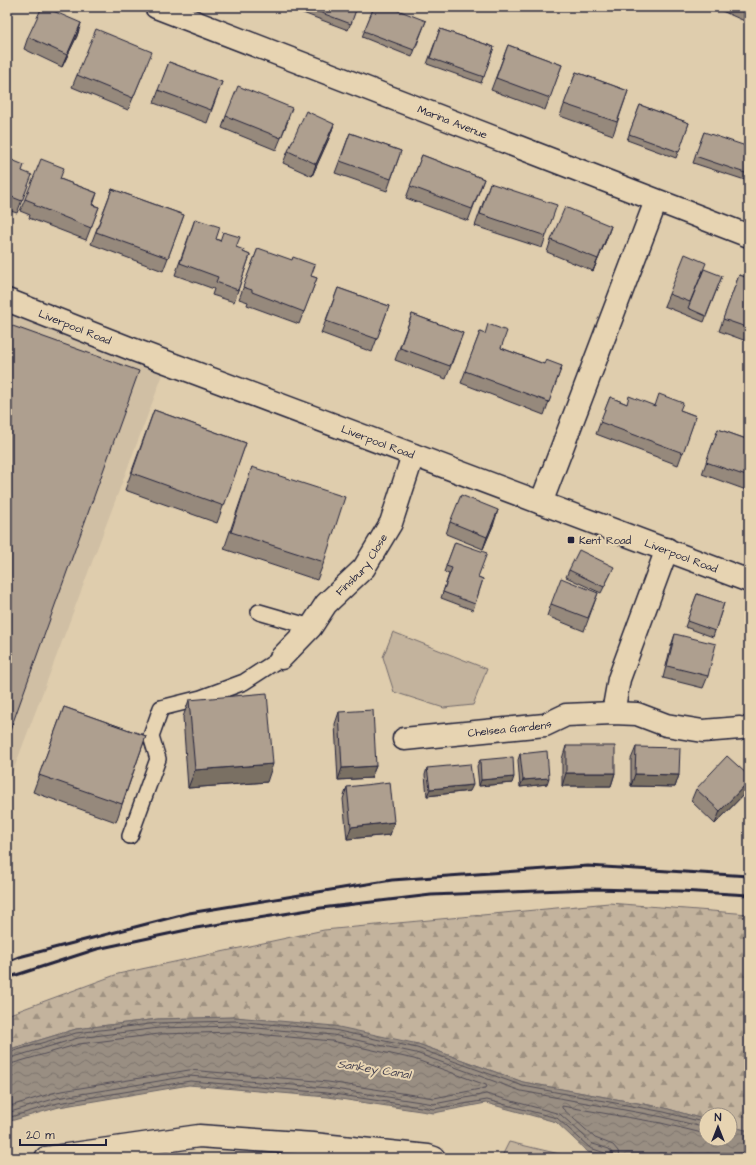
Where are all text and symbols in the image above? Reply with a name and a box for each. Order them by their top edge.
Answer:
street label: Marina Avenue [415,102,490,142]
street label: Liverpool Road [36,306,114,348]
street label: Liverpool Road [339,421,417,463]
street label: Finsbury Close [332,531,391,599]
place label: Kent Road [579,533,632,548]
marker: Kent Road [566,535,576,545]
street label: Liverpool Road [642,535,720,577]
street label: Chelsea Gardens [467,716,555,741]
water label: Sankey Canal [336,1055,414,1084]
north arrow [698,1107,738,1147]
text: N [715,1110,722,1125]
scale bar [20,1121,106,1147]
text: 20 m [26,1127,55,1144]

